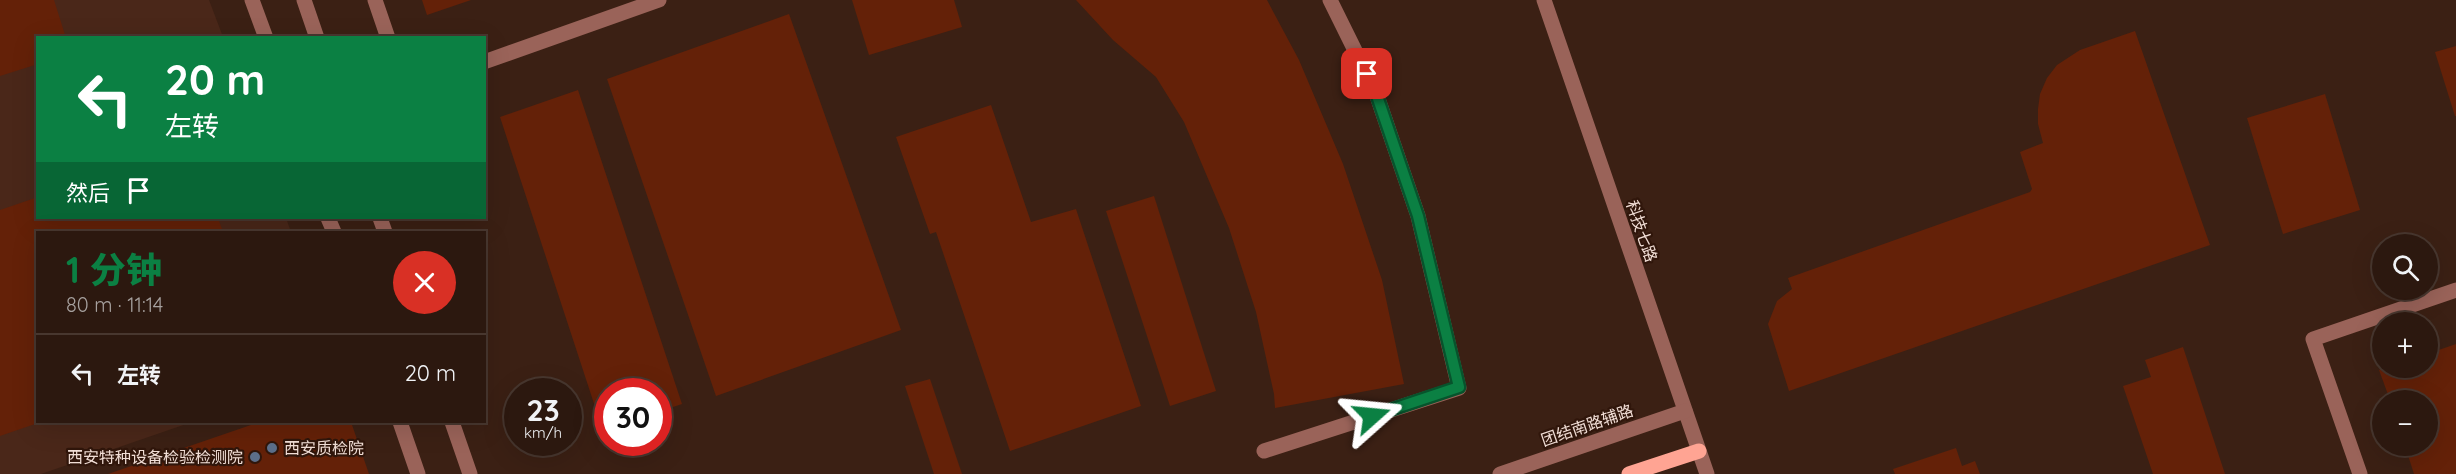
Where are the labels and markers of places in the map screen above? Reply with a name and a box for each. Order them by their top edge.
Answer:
pin [1341,48,1392,99]
place label: 西安质检院 [284,438,364,458]
marker: 西安质检院 [265,441,279,455]
place label: 西安特种设备检验检测院 [67,447,243,467]
marker: 西安特种设备检验检测院 [248,450,262,464]

